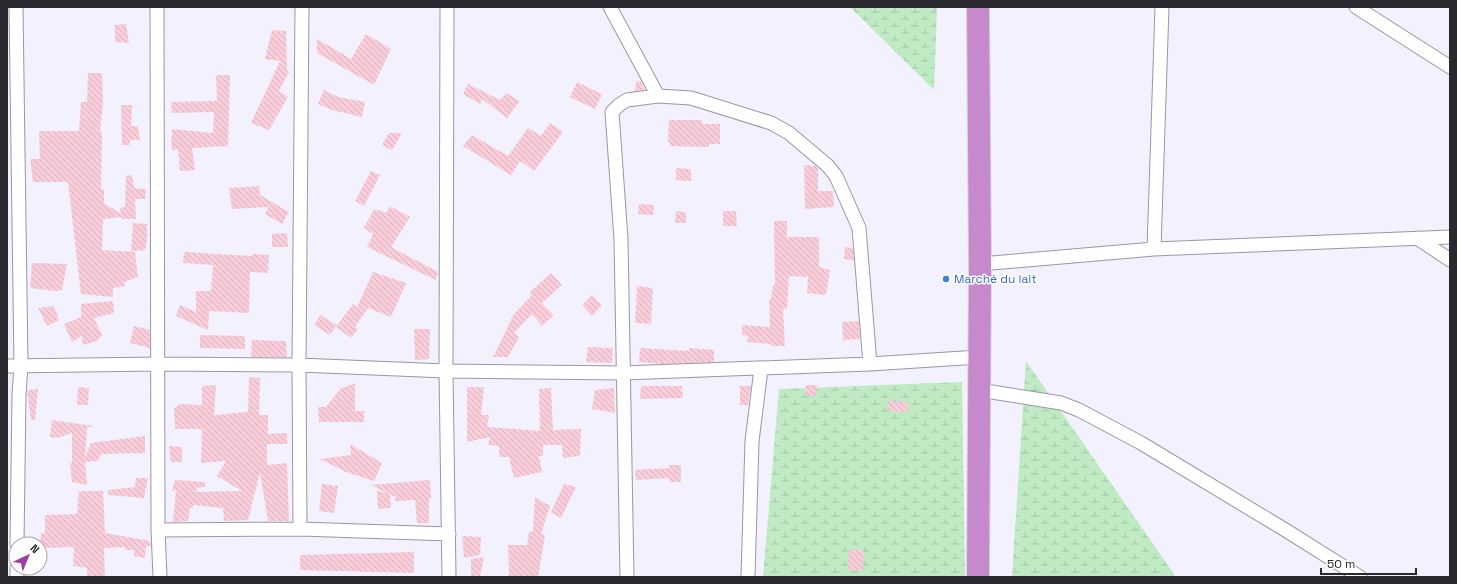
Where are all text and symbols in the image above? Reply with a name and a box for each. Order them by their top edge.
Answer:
place label: Marché du lait [954,271,1037,287]
marker: Marché du lait [941,274,951,284]
north arrow [8,536,48,576]
text: N [27,541,42,556]
scale bar [1321,550,1416,576]
text: 50 m [1327,556,1355,572]

